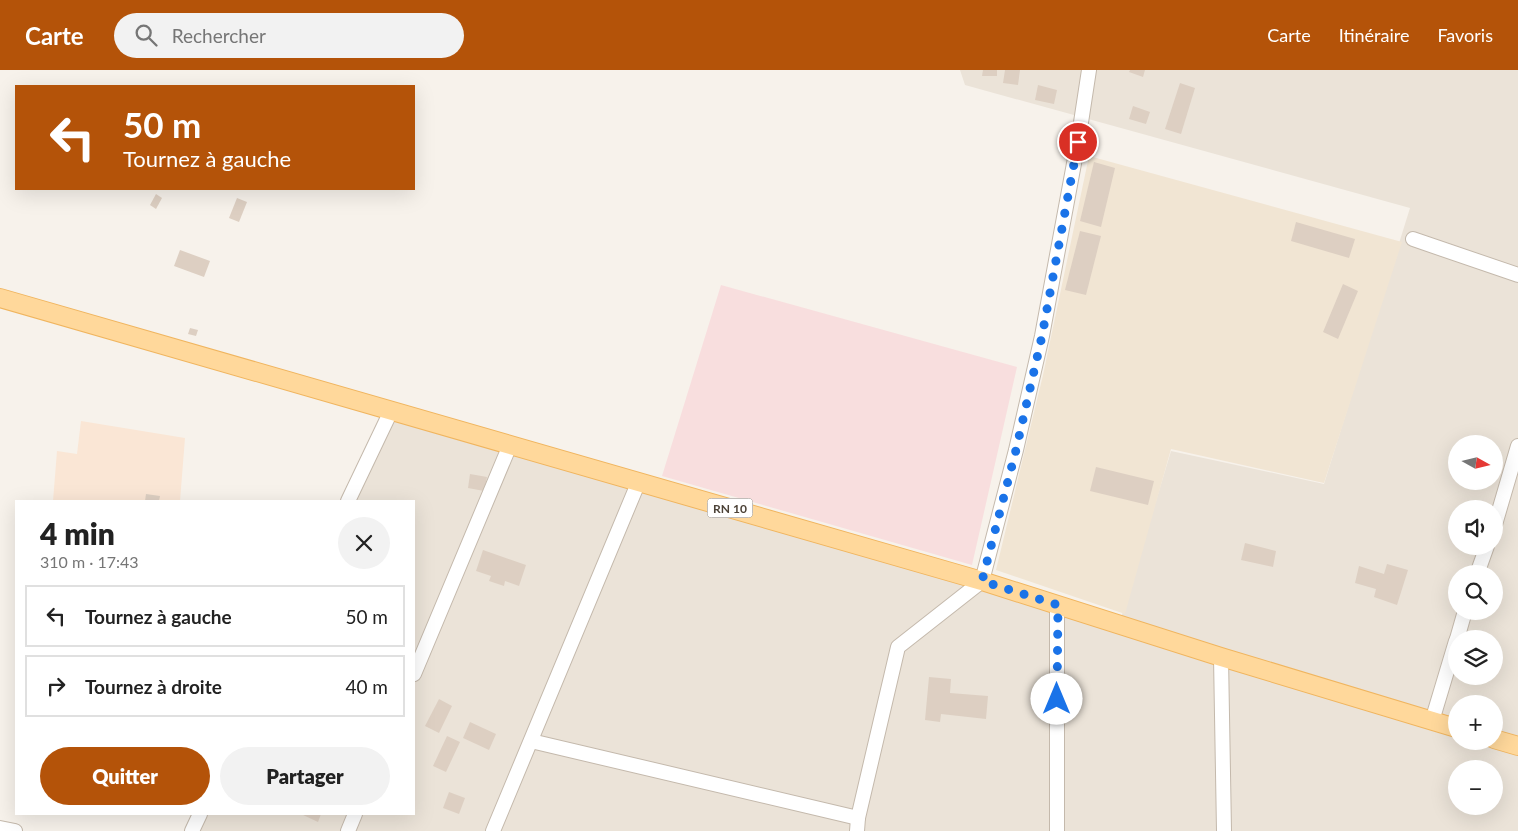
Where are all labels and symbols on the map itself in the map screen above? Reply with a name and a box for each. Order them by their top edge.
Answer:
pin [1057,121,1099,163]
north arrow [1448,435,1502,490]
road number: RN 10 [708,498,752,518]
position arrow [1030,672,1082,724]

